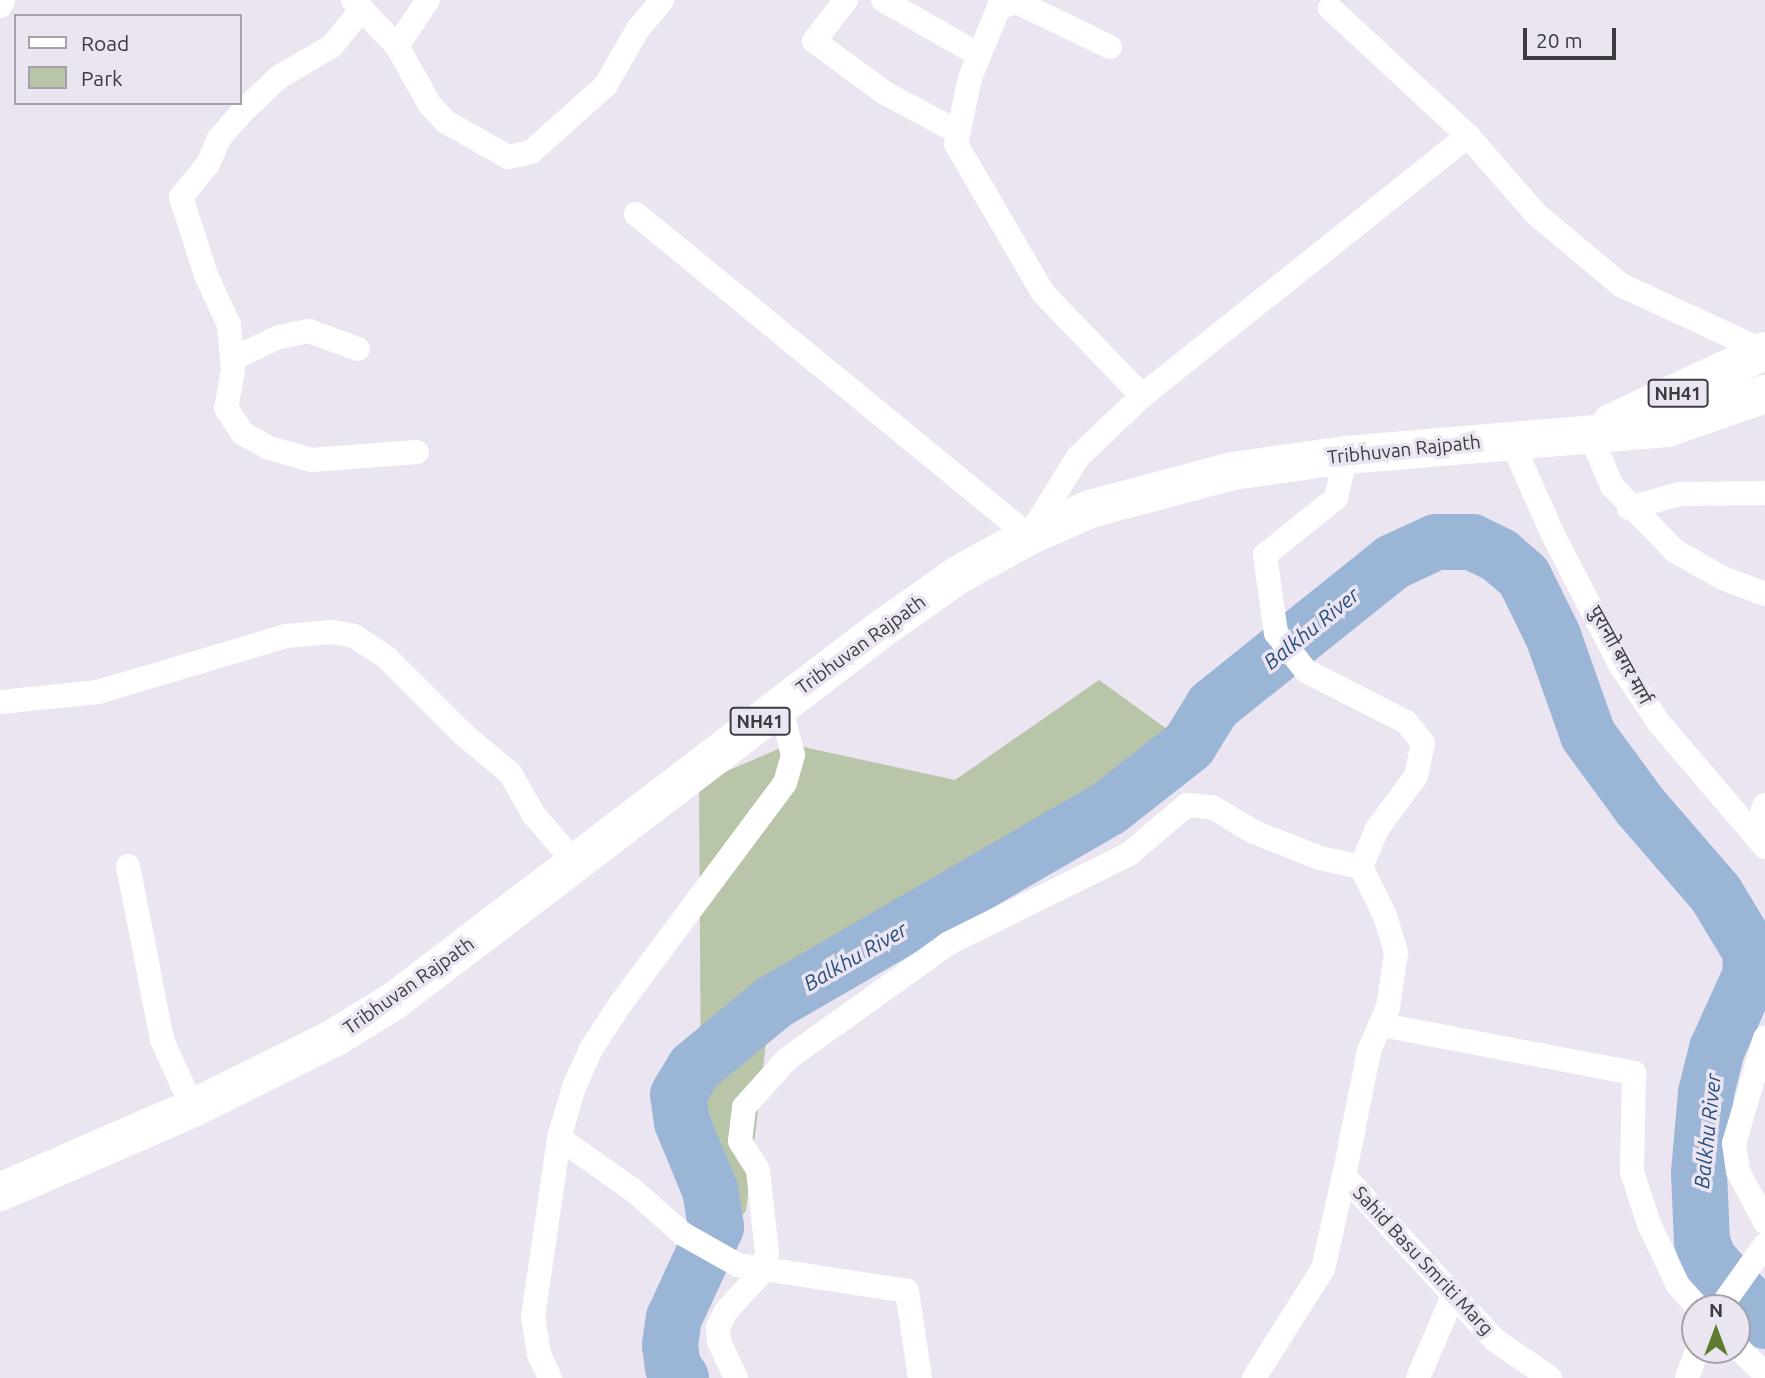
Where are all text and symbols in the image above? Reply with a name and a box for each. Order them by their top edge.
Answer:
legend [14,14,242,105]
scale bar [1527,14,1620,58]
text: 20 m [1536,28,1583,52]
text: Road [81,31,129,55]
text: Park [81,66,123,90]
road number: NH41 [1646,379,1710,408]
street label: Tribhuvan Rajpath [1326,431,1482,469]
water label: Balkhu River [1258,582,1364,674]
street label: Tribhuvan Rajpath [792,590,930,700]
street label: पुरानाो बगर मार्ग [1584,602,1656,708]
road number: NH41 [728,706,792,736]
water label: Balkhu River [799,916,911,996]
street label: Tribhuvan Rajpath [339,932,479,1040]
water label: Balkhu River [1688,1072,1726,1190]
street label: Sahid Basu Smriti Marg [1348,1182,1498,1340]
north arrow [1681,1294,1751,1364]
text: N [1709,1299,1723,1321]

